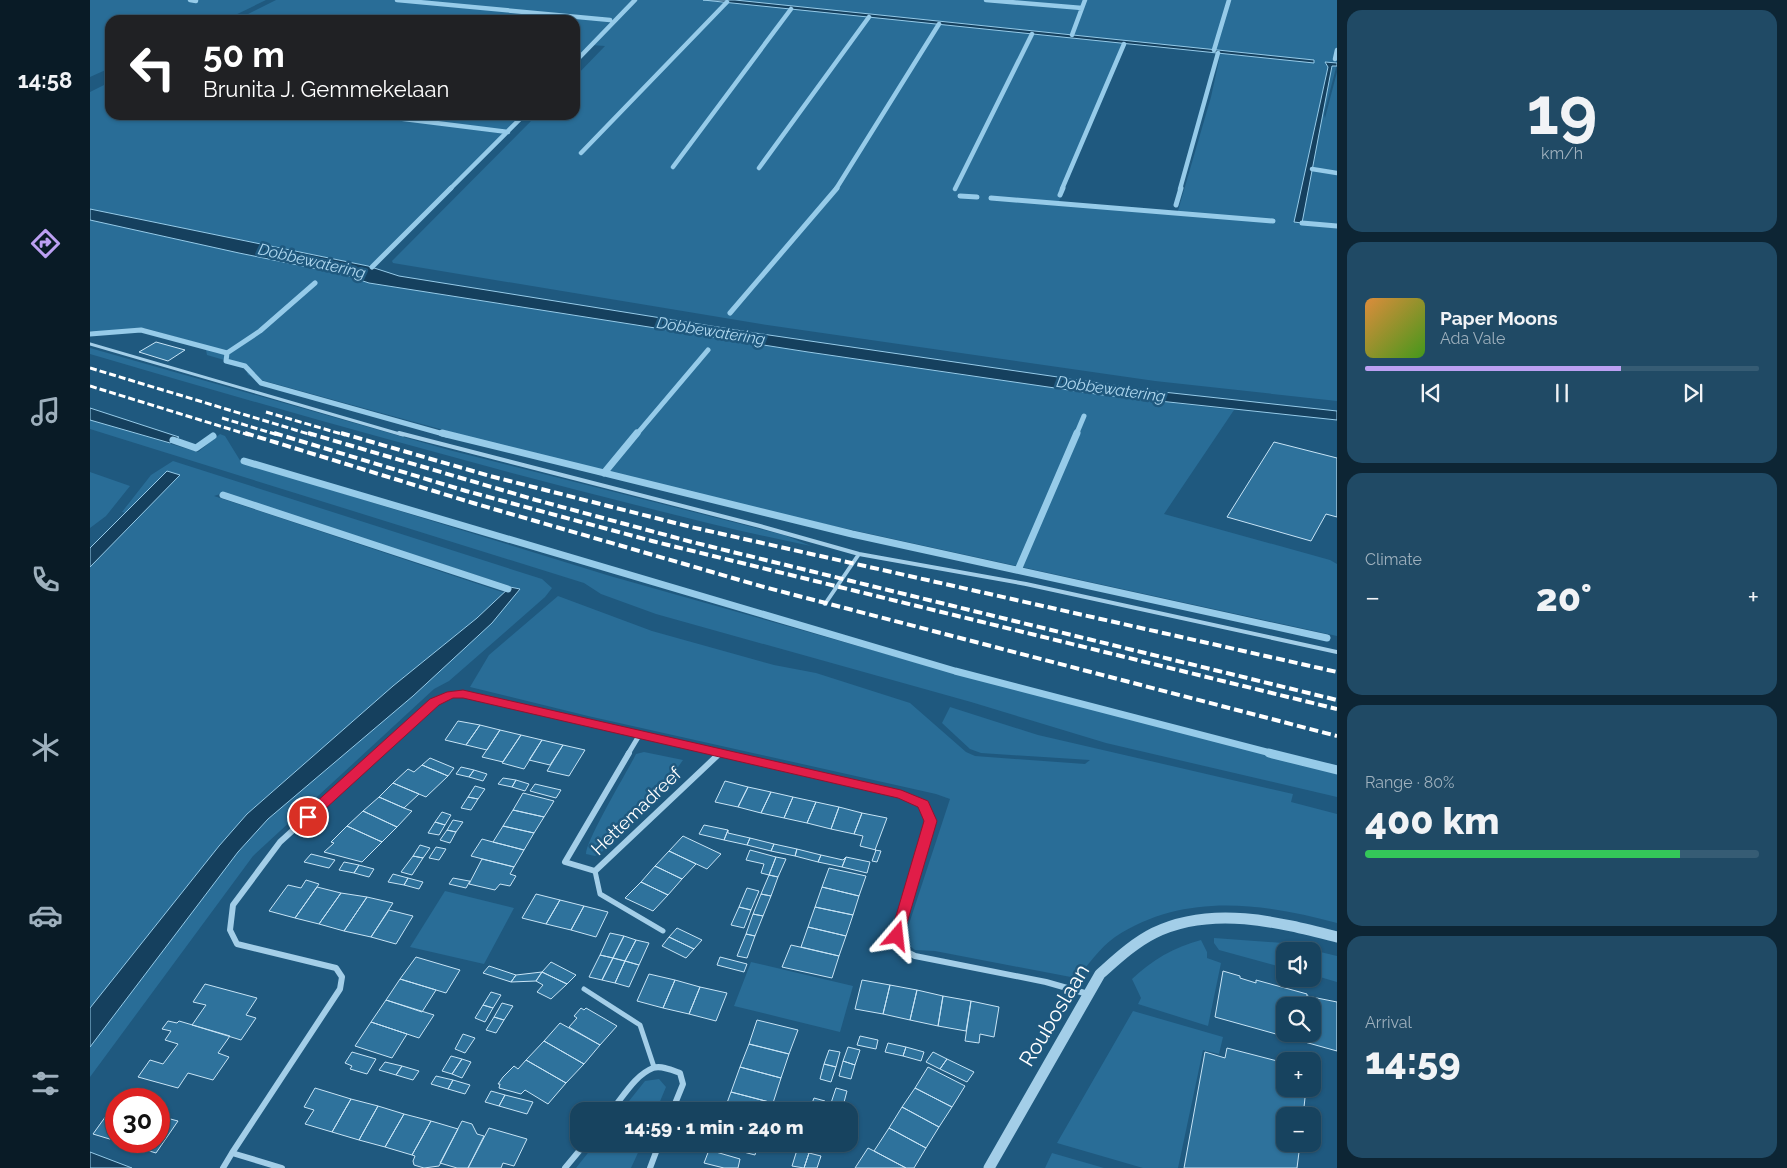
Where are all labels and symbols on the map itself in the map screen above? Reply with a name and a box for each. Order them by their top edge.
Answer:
water label: Dobbewatering [256,239,368,283]
water label: Dobbewatering [655,313,767,349]
water label: Dobbewatering [1055,372,1167,406]
street label: Hettemadreef [587,762,686,859]
pin [287,796,329,838]
position arrow [870,909,922,961]
street label: Rouboslaan [1014,959,1094,1071]
speed limit sign: 30 [105,1088,170,1153]

